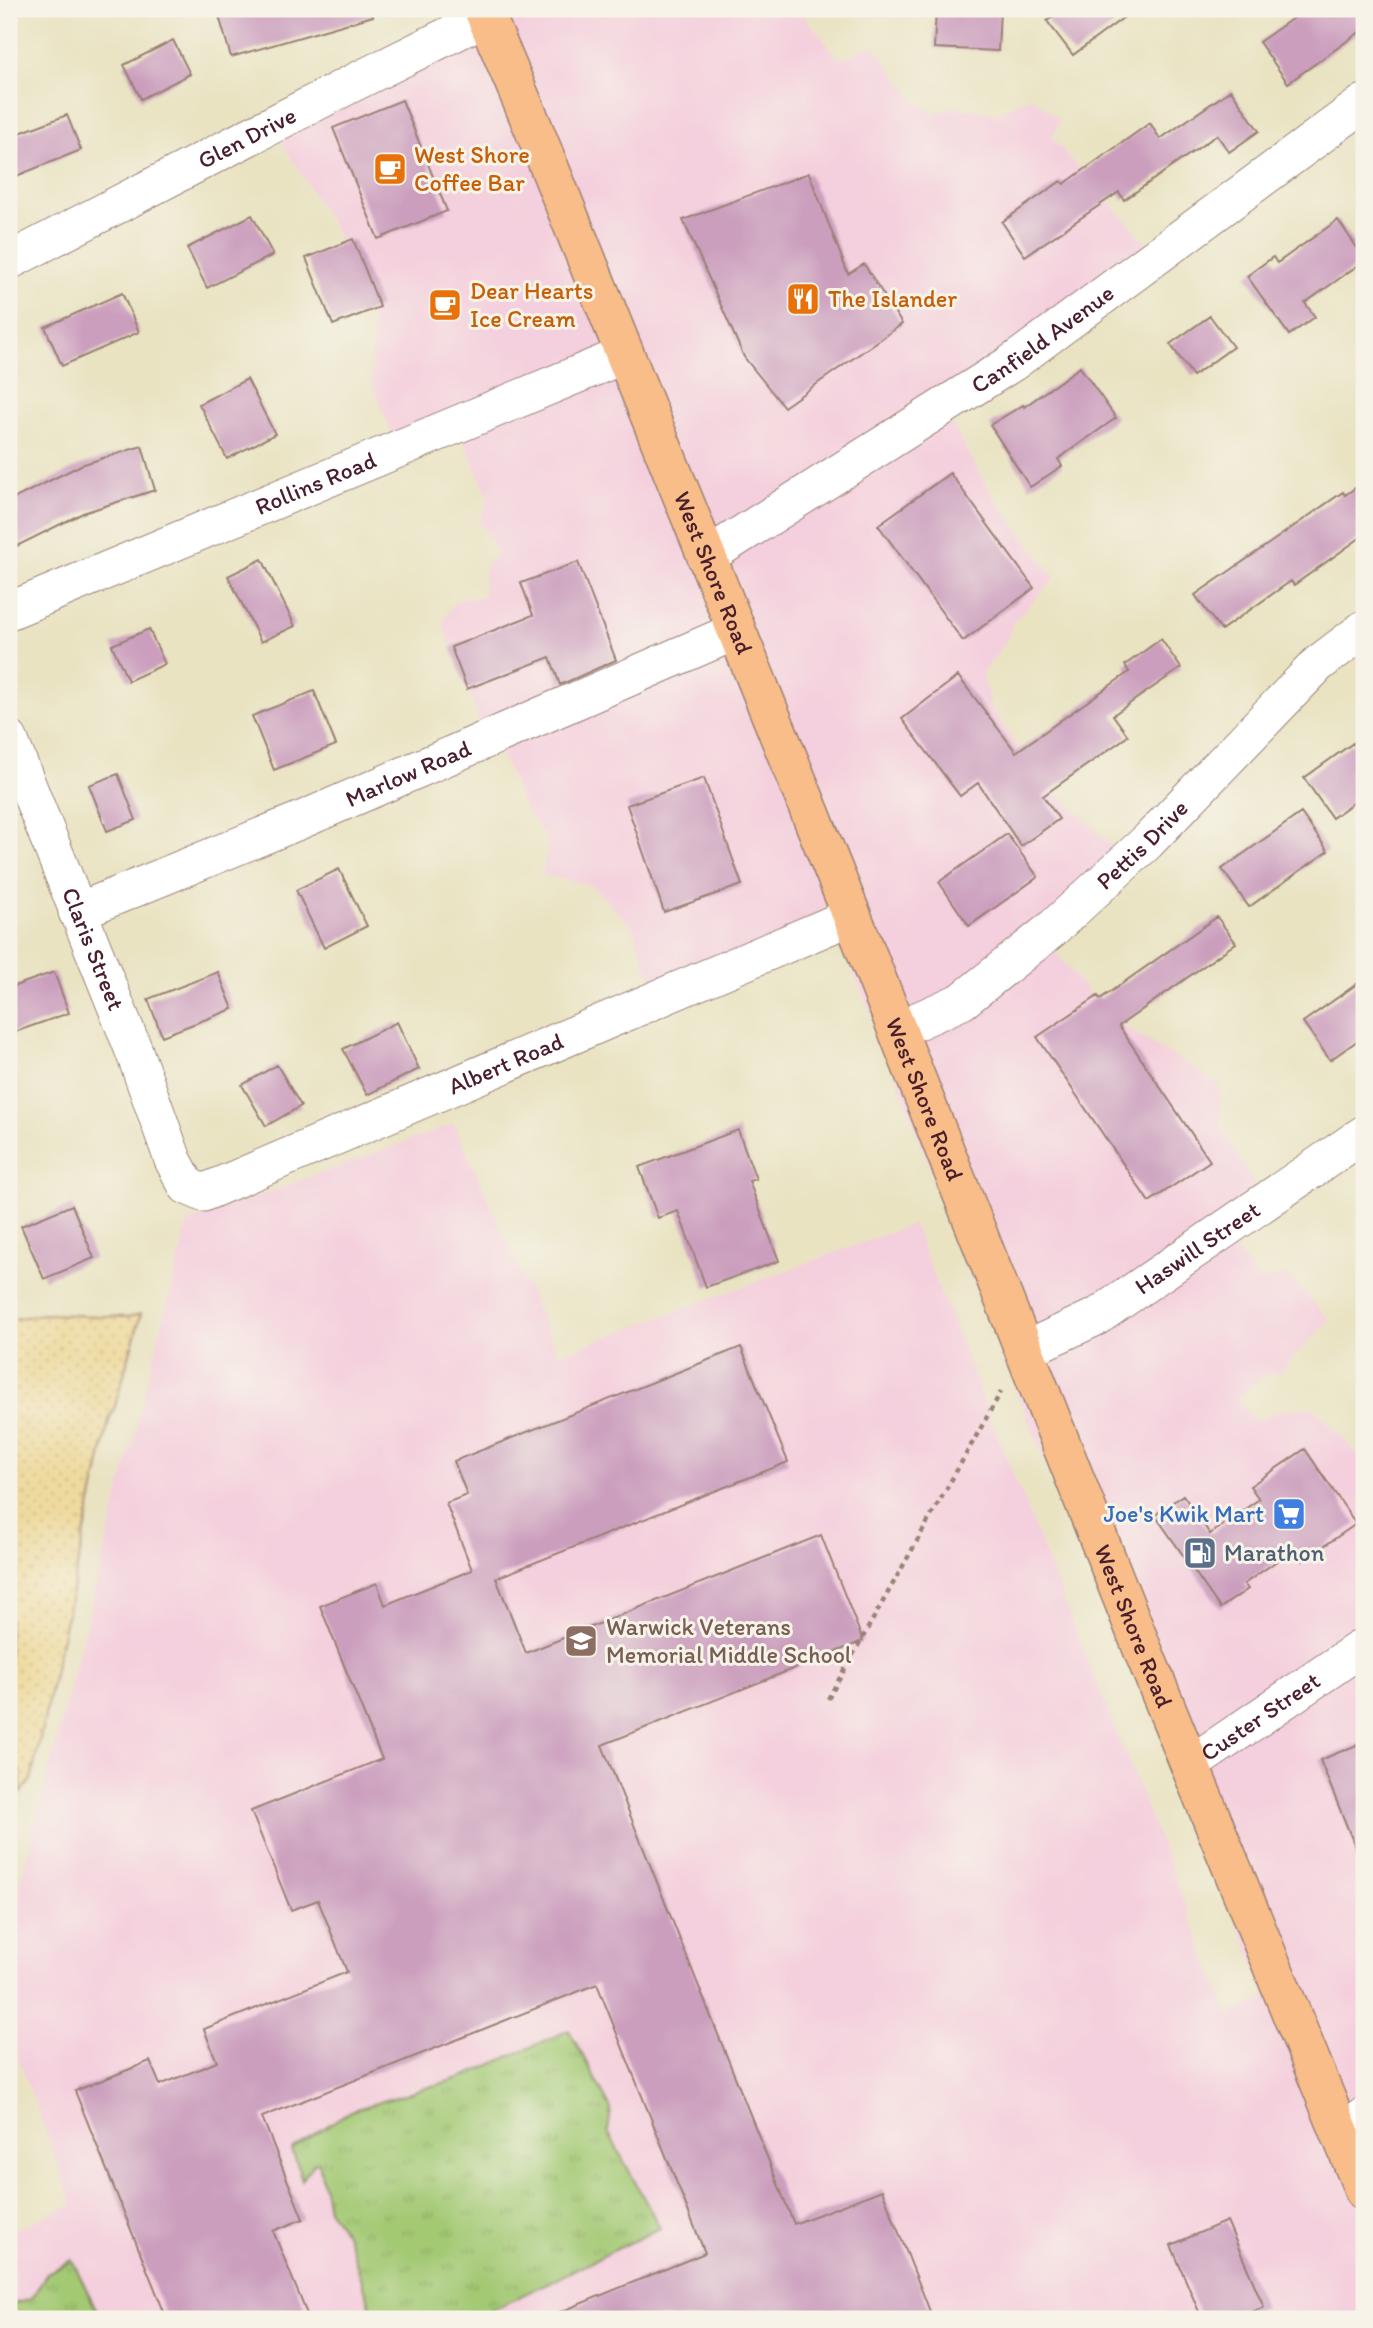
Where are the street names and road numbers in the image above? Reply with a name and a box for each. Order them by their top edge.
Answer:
street label: Glen Drive [193,100,301,175]
street label: Canfield Avenue [965,278,1119,399]
street label: Rollins Road [251,445,380,521]
street label: West Shore Road [668,487,760,658]
street label: Marlow Road [341,733,475,813]
street label: Pettis Drive [1090,793,1194,895]
street label: Claris Street [56,883,131,1014]
street label: West Shore Road [880,1013,970,1185]
street label: Albert Road [444,1026,567,1101]
street label: Haswill Street [1129,1195,1265,1301]
street label: West Shore Road [1088,1540,1180,1712]
street label: Custer Street [1195,1665,1325,1767]

